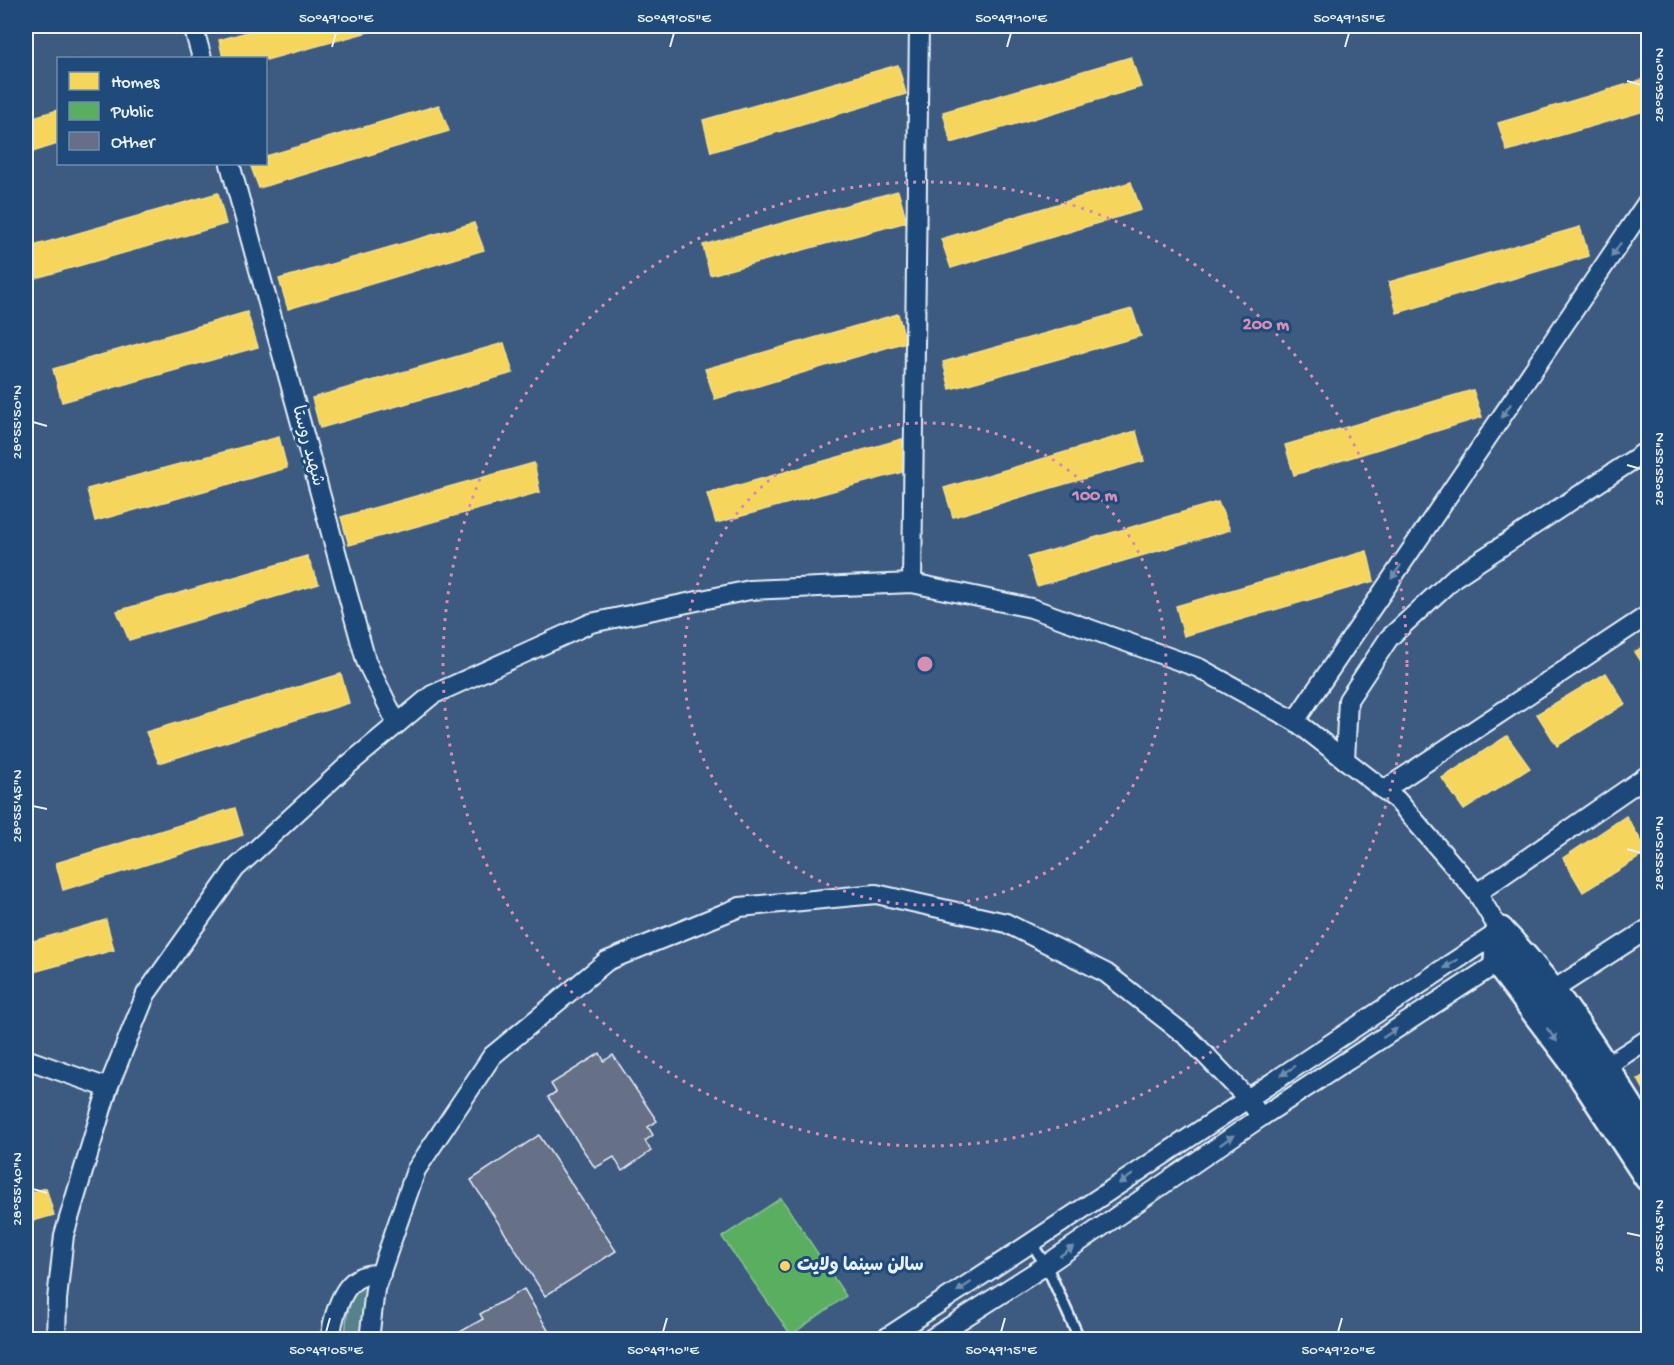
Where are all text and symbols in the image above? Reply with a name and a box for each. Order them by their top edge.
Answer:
text: 50°49'00"E [299,10,374,28]
text: 50°49'05"E [637,10,711,28]
text: 50°49'10"E [975,10,1048,28]
text: 50°49'15"E [1313,10,1385,28]
text: 28°56'00"N [1651,47,1669,122]
legend [57,57,267,165]
text: Homes [111,73,161,94]
text: Public [110,103,154,124]
text: Other [111,133,156,154]
one-way arrow [1610,241,1621,258]
text: 200 m [1243,315,1289,336]
text: 28°55'50"N [9,385,27,459]
street label: شهید روستا [286,403,328,489]
one-way arrow [1501,403,1512,419]
text: 28°55'55"N [1651,432,1669,506]
text: 100 m [1072,486,1118,507]
one-way arrow [1391,564,1402,580]
centre of rings [915,654,935,674]
text: 28°55'45"N [9,769,27,842]
text: 28°55'50"N [1651,816,1669,890]
one-way arrow [1443,958,1459,969]
one-way arrow [1546,1027,1558,1042]
one-way arrow [1382,1028,1398,1039]
one-way arrow [1281,1065,1297,1077]
one-way arrow [1219,1134,1235,1146]
text: 28°55'40"N [9,1152,27,1226]
one-way arrow [1118,1174,1135,1185]
text: 28°55'45"N [1651,1199,1669,1272]
one-way arrow [1058,1245,1074,1257]
place label: سالن سینما ولایت [797,1256,924,1277]
marker: سالن سینما ولایت [778,1259,792,1273]
one-way arrow [956,1281,972,1292]
text: 50°49'05"E [289,1342,363,1360]
text: 50°49'10"E [627,1342,700,1360]
text: 50°49'15"E [965,1342,1037,1360]
text: 50°49'20"E [1301,1342,1375,1360]

